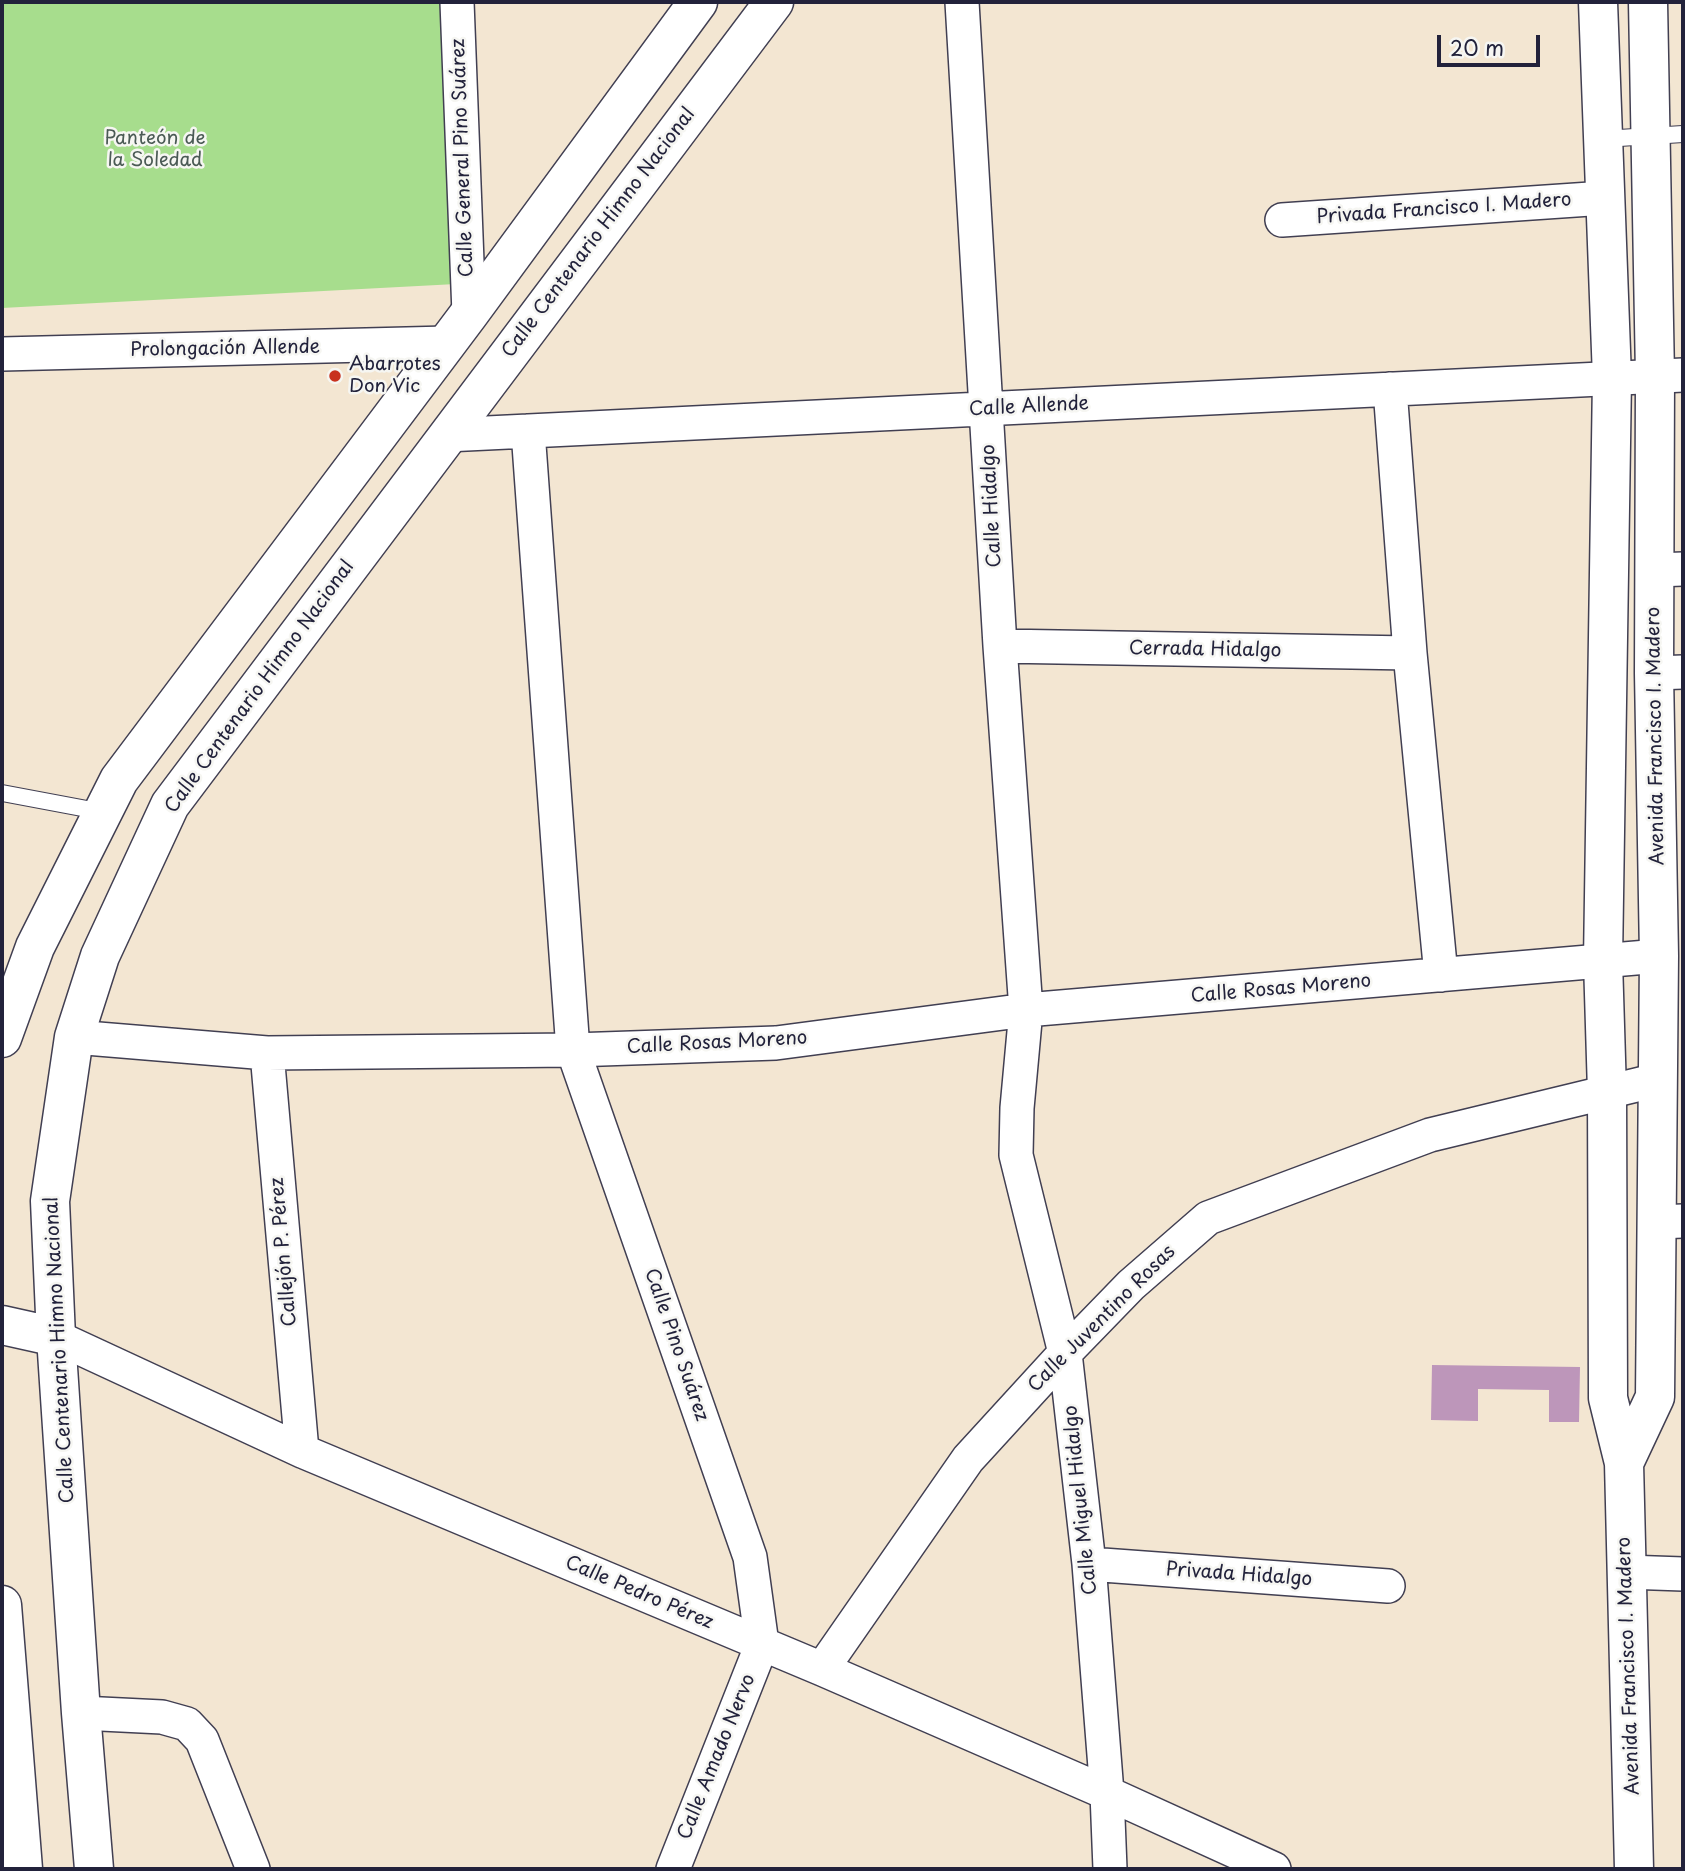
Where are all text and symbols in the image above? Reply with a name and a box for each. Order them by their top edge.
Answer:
scale bar [1440,21,1543,65]
text: 20 m [1450,31,1504,63]
street label: Calle General Pino Suárez [447,38,479,278]
street label: Calle Centenario Himno Nacional [498,104,700,362]
park label: Panteón de la Soledad [104,128,206,172]
street label: Privada Francisco I. Madero [1316,189,1572,229]
street label: Prolongación Allende [130,336,320,362]
place label: Abarrotes Don Vic [349,354,440,398]
marker: Abarrotes Don Vic [327,368,343,384]
street label: Calle Allende [968,392,1090,422]
street label: Calle Hidalgo [977,444,1007,568]
street label: Calle Centenario Himno Nacional [161,556,359,818]
street label: Avenida Francisco I. Madero [1642,607,1670,865]
street label: Cerrada Hidalgo [1129,637,1281,663]
street label: Calle Rosas Moreno [1190,970,1372,1008]
street label: Calle Rosas Moreno [626,1027,808,1059]
street label: Callejón P. Pérez [266,1177,302,1327]
street label: Calle Centenario Himno Nacional [41,1196,79,1504]
street label: Calle Juventino Rosas [1024,1241,1180,1397]
street label: Calle Pino Suárez [639,1266,713,1424]
street label: Calle Miguel Hidalgo [1060,1404,1102,1596]
street label: Avenida Francisco I. Madero [1613,1536,1645,1796]
street label: Calle Pedro Pérez [562,1552,716,1634]
street label: Privada Hidalgo [1165,1559,1313,1591]
street label: Calle Amado Nervo [673,1671,761,1843]

